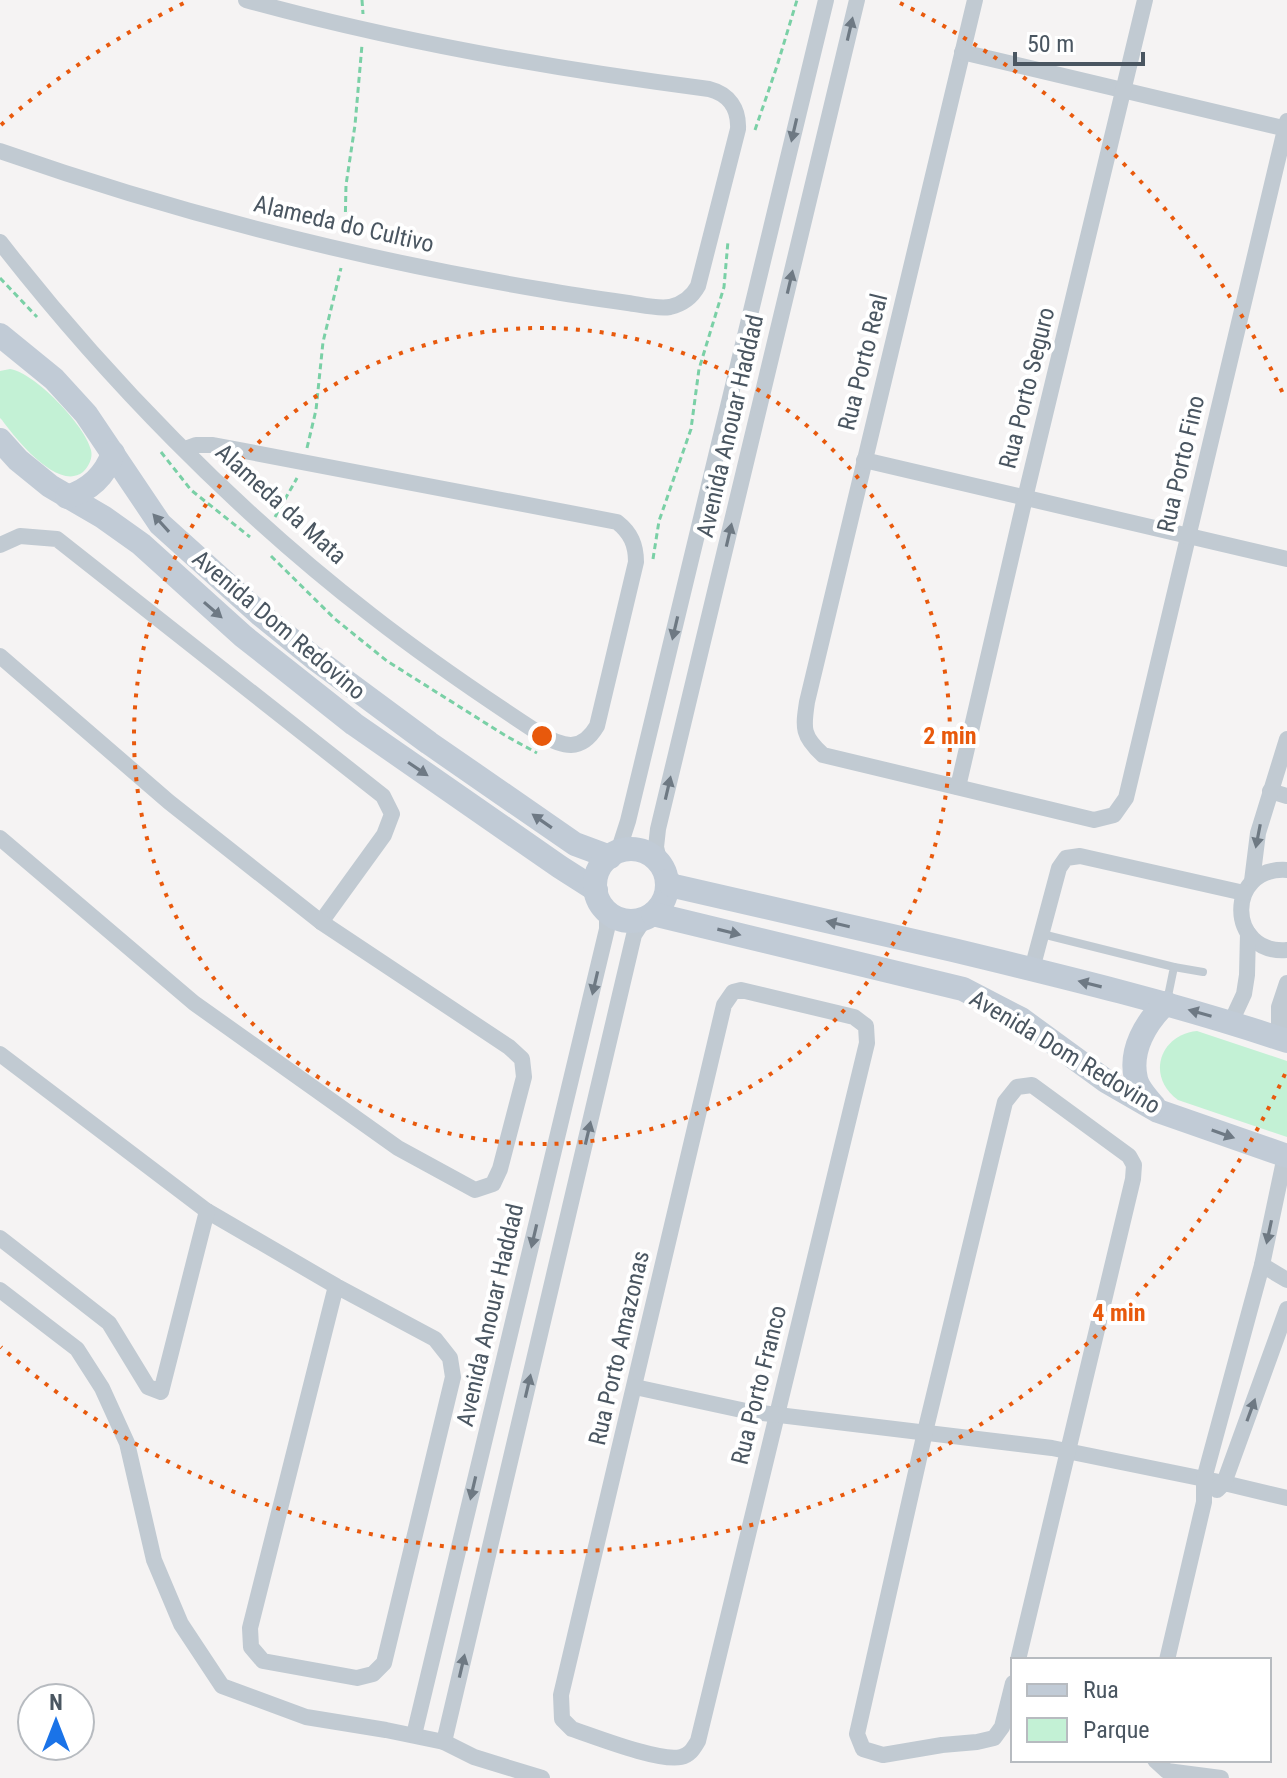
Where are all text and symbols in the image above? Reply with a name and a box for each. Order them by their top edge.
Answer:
scale bar [1015,16,1143,66]
one-way arrow [845,17,857,42]
text: 50 m [1027,30,1074,58]
one-way arrow [788,118,800,143]
street label: Alameda do Cultivo [251,190,437,258]
one-way arrow [784,269,796,294]
street label: Rua Porto Real [832,291,894,433]
street label: Rua Porto Seguro [993,305,1061,471]
street label: Avenida Anouar Haddad [691,312,769,540]
street label: Rua Porto Fino [1152,393,1210,535]
street label: Alameda da Mata [210,438,352,570]
one-way arrow [153,513,171,532]
one-way arrow [723,522,736,547]
street label: Avenida Dom Redovino [187,544,371,706]
one-way arrow [203,601,223,618]
one-way arrow [668,616,681,641]
centre of rings [528,722,556,750]
text: 2 min [923,722,977,750]
one-way arrow [408,762,429,777]
one-way arrow [662,775,675,800]
one-way arrow [531,814,552,829]
one-way arrow [1252,824,1264,849]
one-way arrow [825,917,850,929]
one-way arrow [717,926,742,938]
one-way arrow [588,970,600,995]
one-way arrow [1078,977,1103,989]
street label: Avenida Dom Redovino [965,984,1165,1120]
one-way arrow [1188,1006,1212,1019]
one-way arrow [582,1120,594,1145]
one-way arrow [1211,1128,1235,1140]
street label: Avenida Anouar Haddad [451,1201,529,1429]
one-way arrow [1262,1220,1275,1245]
one-way arrow [527,1223,540,1248]
street label: Rua Porto Amazonas [583,1248,655,1448]
text: 4 min [1092,1299,1146,1327]
street label: Rua Porto Franco [726,1302,792,1468]
one-way arrow [522,1373,535,1398]
one-way arrow [1245,1397,1257,1421]
one-way arrow [467,1476,479,1501]
one-way arrow [456,1653,469,1678]
legend [1011,1658,1271,1762]
text: Rua [1083,1676,1119,1704]
north arrow [16,1682,96,1762]
text: N [49,1690,63,1715]
text: Parque [1083,1716,1150,1744]

